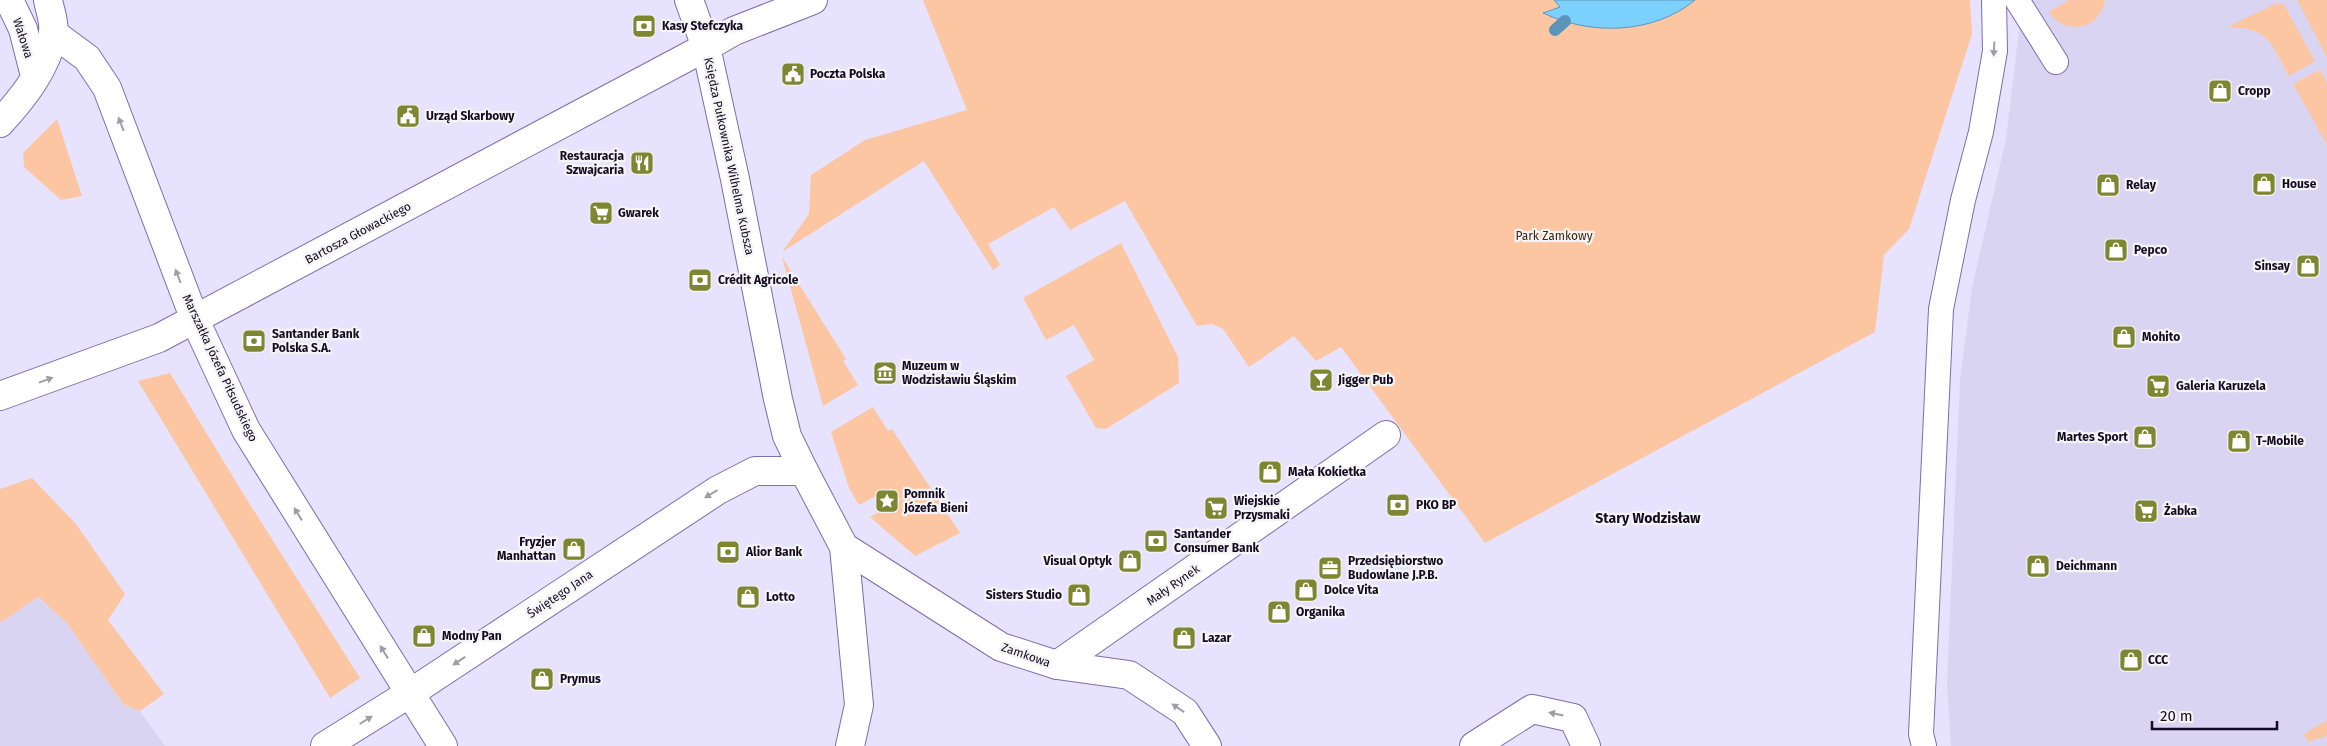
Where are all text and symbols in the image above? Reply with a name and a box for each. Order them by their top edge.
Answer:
bank icon: Kasy Stefczyka [631,13,657,39]
street label: Wałowa [10,16,36,60]
place label: Kasy Stefczyka [662,19,744,33]
one-way arrow [1989,41,1997,57]
street label: Księdza Pułkownika Wilhelma Kubsza [701,56,757,256]
public building icon: Poczta Polska [780,61,806,87]
place label: Poczta Polska [810,67,886,81]
shop icon: Cropp [2207,78,2233,104]
place label: Cropp [2238,84,2271,98]
public building icon: Urząd Skarbowy [395,103,421,129]
place label: Urząd Skarbowy [426,109,515,124]
one-way arrow [117,116,125,131]
place label: Restauracja Szwajcaria [560,149,624,177]
restaurant icon: Restauracja Szwajcaria [629,150,655,176]
shop icon: House [2251,171,2277,197]
shop icon: Relay [2095,172,2121,198]
place label: House [2282,177,2317,191]
place label: Relay [2126,178,2157,192]
street label: Bartosza Głowackiego [303,199,413,267]
supermarket icon: Gwarek [588,200,614,226]
place label: Gwarek [618,206,659,220]
park label: Park Zamkowy [1515,229,1593,243]
shop icon: Pepco [2103,237,2129,263]
place label: Pepco [2134,243,2167,257]
shop icon: Sinsay [2295,253,2321,279]
place label: Sinsay [2255,259,2291,273]
bank icon: Crédit Agricole [687,267,713,293]
one-way arrow [174,269,182,283]
place label: Crédit Agricole [718,273,799,287]
street label: Marszałka Józefa Piłsudskiego [180,292,260,444]
shop icon: Mohito [2111,324,2137,350]
place label: Santander Bank Polska S.A. [272,327,360,355]
bank icon: Santander Bank Polska S.A. [241,328,267,354]
place label: Mohito [2142,330,2180,344]
place label: Muzeum w Wodzisławiu Śląskim [902,359,1016,388]
museum icon: Muzeum w Wodzisławiu Śląskim [872,360,898,386]
bar icon: Jigger Pub [1308,367,1334,393]
place label: Jigger Pub [1337,373,1393,387]
supermarket icon: Galeria Karuzela [2145,373,2171,399]
one-way arrow [39,376,54,384]
place label: Galeria Karuzela [2176,379,2266,393]
shop icon: Martes Sport [2132,424,2158,450]
shop icon: T-Mobile [2226,428,2252,454]
place label: Martes Sport [2057,430,2128,444]
place label: T-Mobile [2256,434,2304,448]
shop icon: Mała Kokietka [1257,459,1283,485]
place label: Mała Kokietka [1288,465,1366,479]
place label: Pomnik Józefa Bieni [903,487,968,515]
place icon: Pomnik Józefa Bieni [874,488,900,514]
one-way arrow [704,490,719,498]
bank icon: PKO BP [1385,492,1411,518]
place label: Wiejskie Przysmaki [1234,494,1290,522]
supermarket icon: Wiejskie Przysmaki [1203,495,1229,521]
place label: PKO BP [1416,498,1456,512]
supermarket icon: Żabka [2133,498,2159,524]
place label: Żabka [2164,503,2198,518]
one-way arrow [293,508,303,521]
district label: Stary Wodzisław [1595,510,1701,527]
place label: Santander Consumer Bank [1174,527,1260,555]
bank icon: Santander Consumer Bank [1143,528,1169,554]
place label: Fryzjer Manhattan [497,535,556,563]
shop icon: Fryzjer Manhattan [561,536,587,562]
bank icon: Alior Bank [715,539,741,565]
place label: Alior Bank [745,545,803,559]
shop icon: Visual Optyk [1117,548,1143,574]
shop icon: Deichmann [2025,553,2051,579]
place label: Visual Optyk [1042,554,1112,568]
place label: Przedsiębiorstwo Budowlane J.P.B. [1348,554,1443,582]
office icon: Przedsiębiorstwo Budowlane J.P.B. [1317,555,1343,581]
place label: Deichmann [2056,559,2117,573]
street label: Mały Rynek [1144,561,1203,608]
street label: Świętego Jana [524,566,595,621]
shop icon: Dolce Vita [1293,577,1319,603]
shop icon: Sisters Studio [1066,582,1092,608]
place label: Dolce Vita [1324,583,1379,597]
shop icon: Lotto [735,584,761,610]
place label: Sisters Studio [986,588,1062,602]
place label: Lotto [766,590,795,604]
shop icon: Organika [1266,599,1292,625]
place label: Organika [1296,605,1346,619]
shop icon: Modny Pan [411,623,437,649]
shop icon: Lazar [1171,625,1197,651]
place label: Modny Pan [442,629,502,643]
place label: Lazar [1202,631,1232,645]
street label: Zamkowa [1000,640,1052,670]
one-way arrow [379,646,389,659]
shop icon: CCC [2118,647,2144,673]
place label: CCC [2148,653,2168,667]
one-way arrow [452,656,466,666]
shop icon: Prymus [529,666,555,692]
place label: Prymus [560,672,601,686]
scale bar [2152,698,2277,730]
one-way arrow [1171,703,1185,713]
text: 20 m [2160,707,2193,725]
one-way arrow [1548,710,1564,718]
one-way arrow [360,715,373,725]

